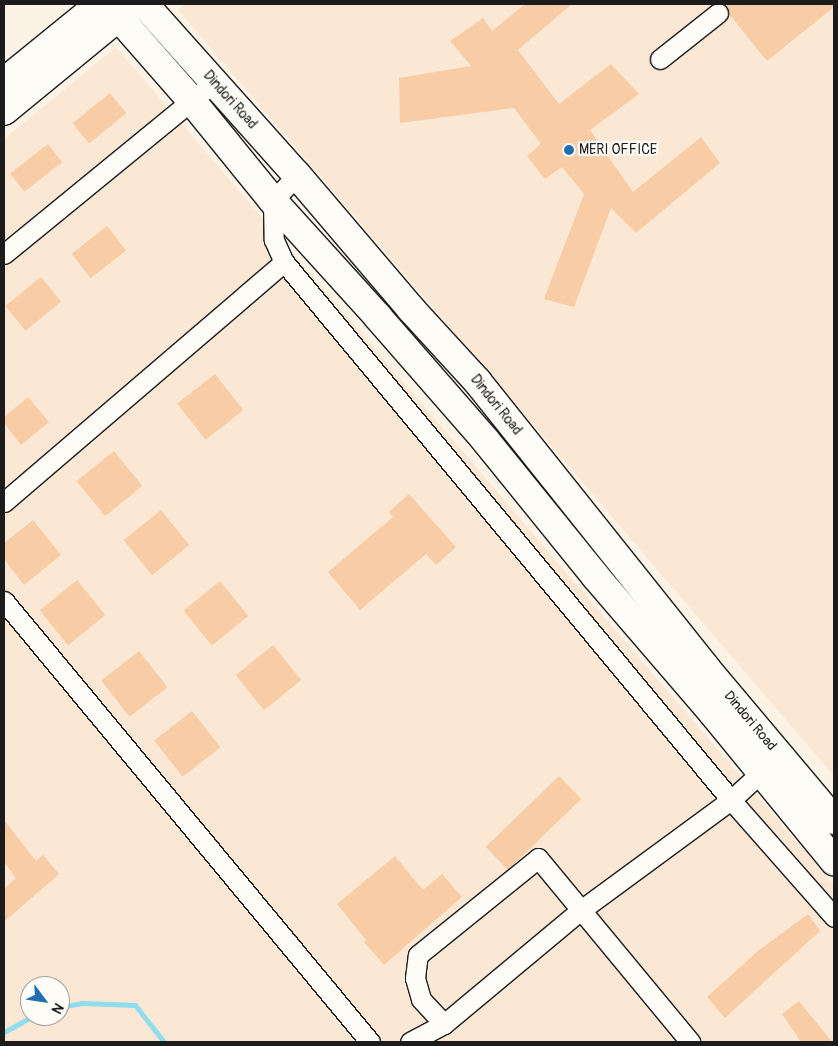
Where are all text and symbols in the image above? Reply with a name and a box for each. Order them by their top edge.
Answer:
street label: Dindori Road [199,67,261,133]
place label: MERI OFFICE [579,142,657,158]
marker: MERI OFFICE [563,144,575,156]
street label: Dindori Road [467,371,525,439]
street label: Dindori Road [720,688,780,754]
north arrow [20,976,70,1026]
text: N [48,1000,67,1017]

